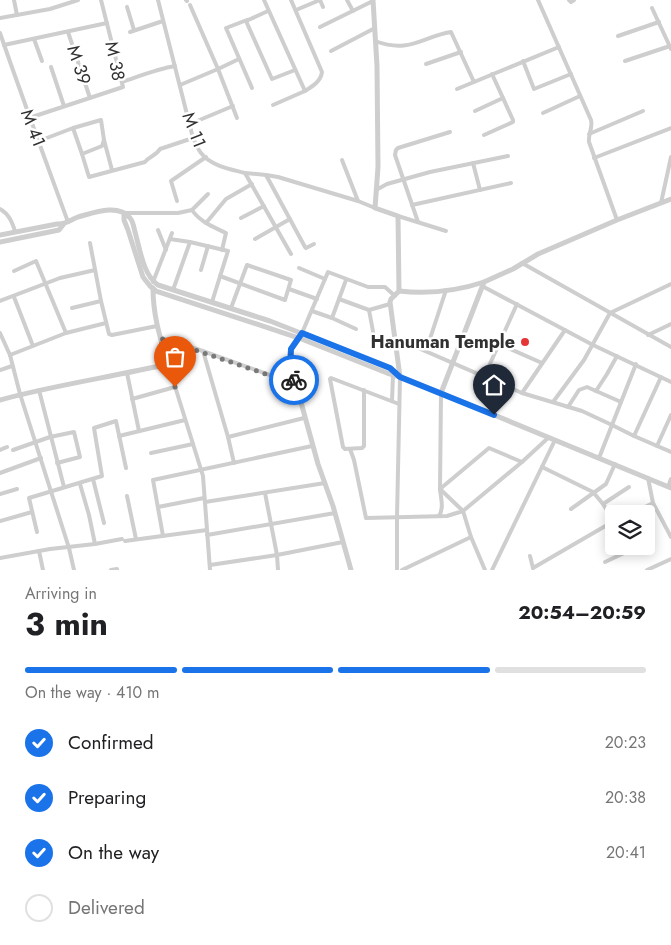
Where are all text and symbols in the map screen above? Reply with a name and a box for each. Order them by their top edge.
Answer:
street label: M 38 [98,39,132,83]
street label: M 39 [60,42,98,88]
street label: M 41 [14,105,52,151]
street label: M 11 [175,108,213,152]
place label: Hanuman Temple [371,329,515,355]
pin [154,336,196,387]
marker: Hanuman Temple [519,336,531,348]
icon: bag [161,343,189,371]
courier [269,355,319,405]
pin [473,364,515,415]
icon: bike [280,366,308,394]
icon: home [480,371,508,399]
map controls [605,505,655,555]
button: layers [605,505,655,555]
text: Arriving in [25,582,97,605]
text: 20:54–20:59 [518,599,646,626]
text: 3 min [25,601,108,647]
text: On the way · 410 m [25,681,159,704]
icon: check [25,729,53,757]
text: Confirmed [68,729,154,756]
text: 20:23 [605,731,646,754]
icon: check [25,784,53,812]
text: Preparing [68,784,146,811]
text: 20:38 [605,786,646,809]
icon: check [25,839,53,867]
text: On the way [68,839,159,866]
text: 20:41 [606,841,646,864]
text: Delivered [68,894,145,921]

